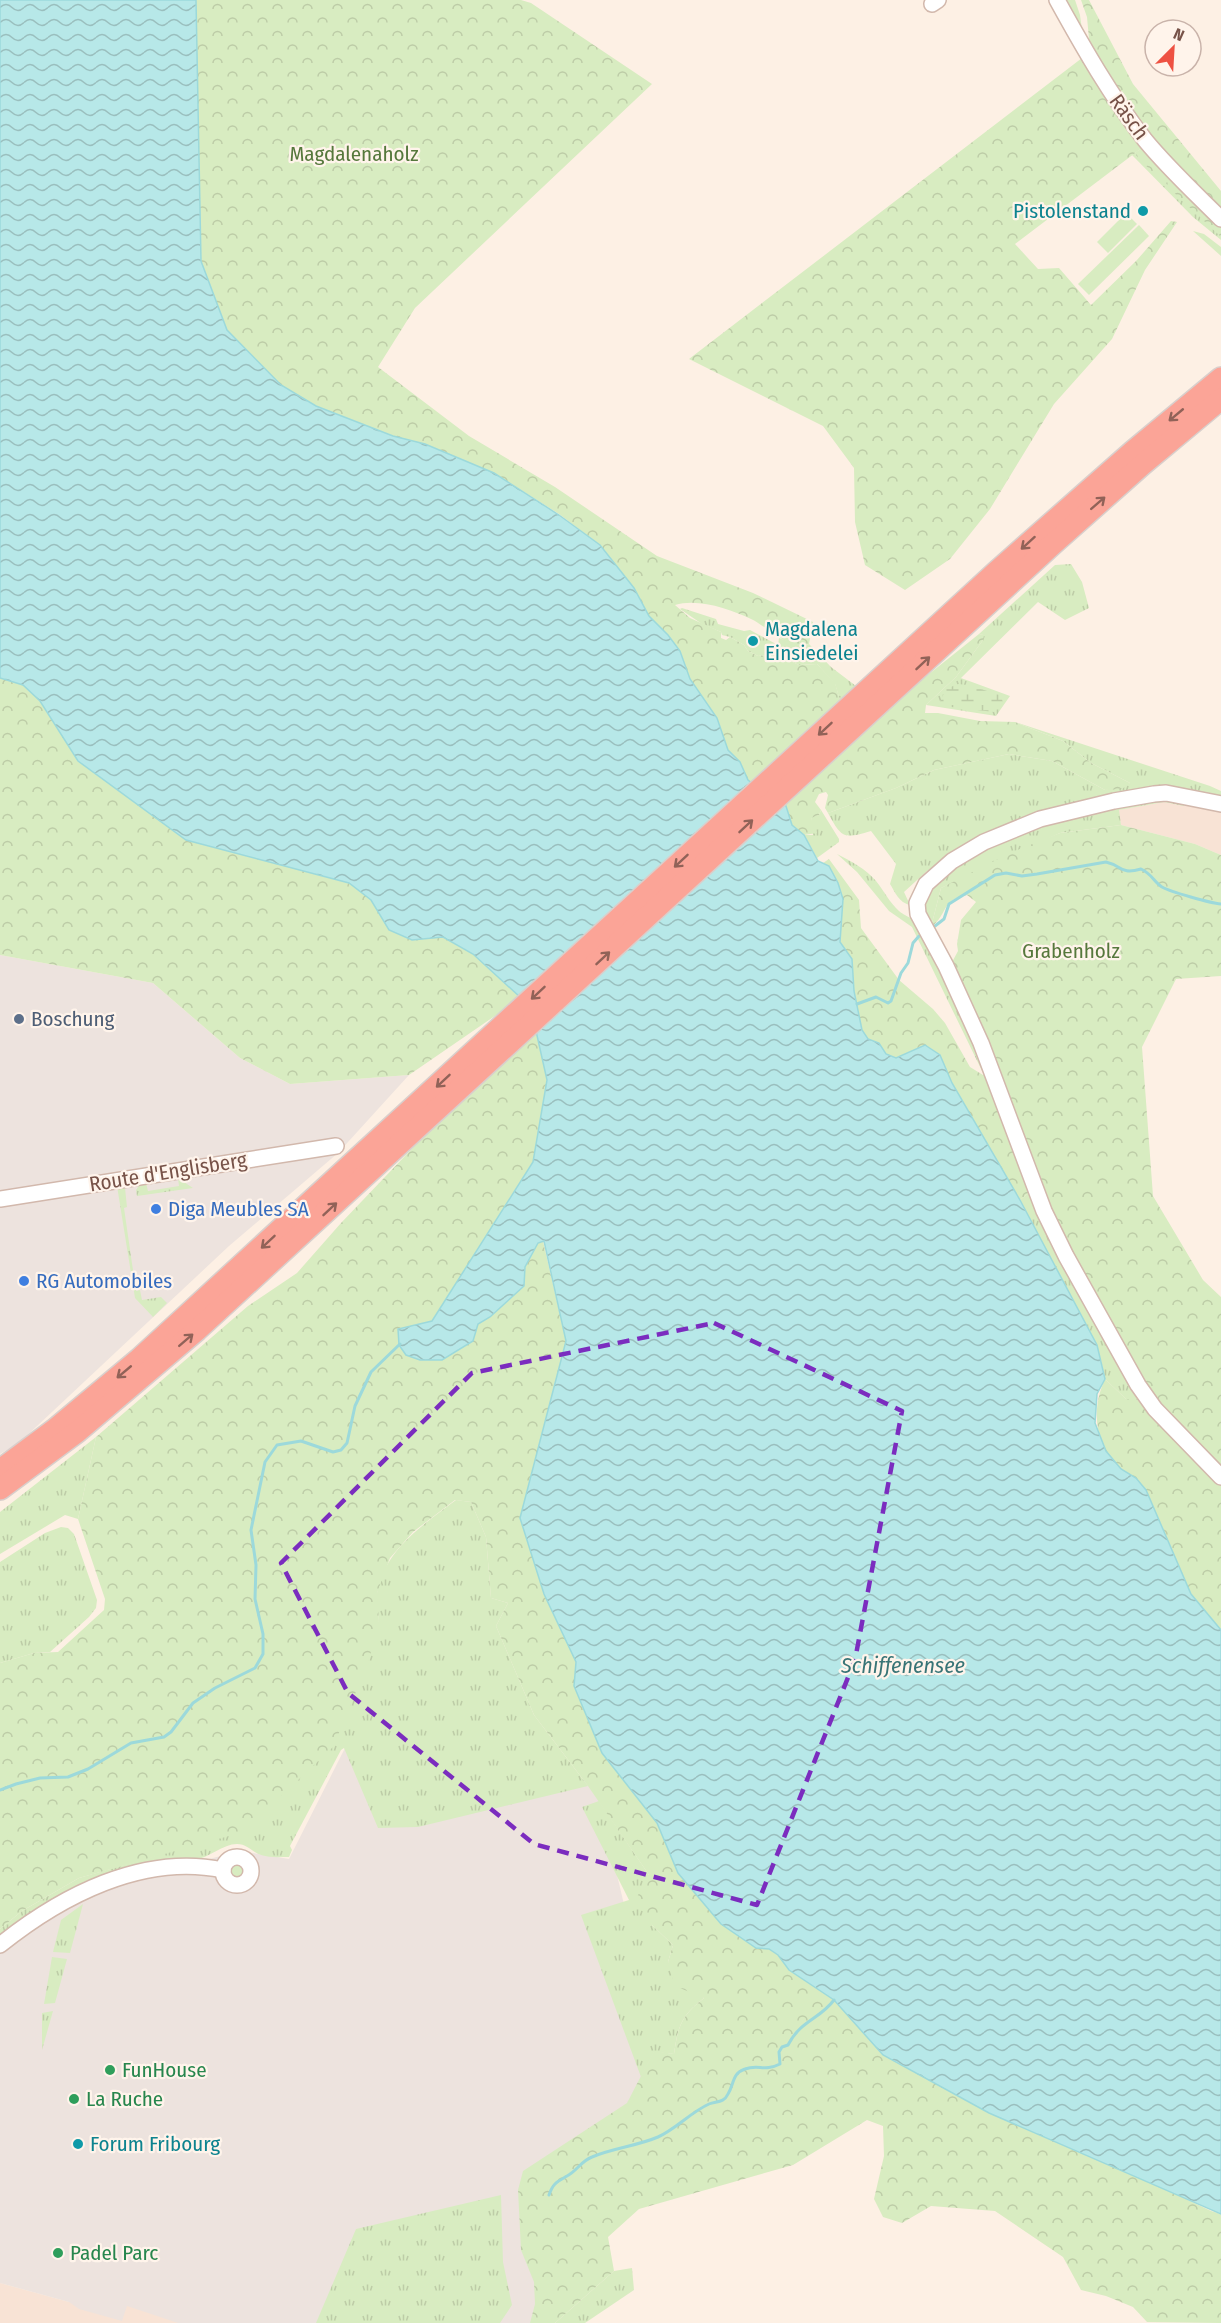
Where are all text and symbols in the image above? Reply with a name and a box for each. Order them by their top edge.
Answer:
north arrow [1143,18,1203,78]
text: N [1171,24,1187,45]
street label: Räsch [1104,89,1154,145]
park label: Magdalenaholz [289,141,419,167]
place label: Pistolenstand [1013,198,1131,224]
marker: Pistolenstand [1136,204,1150,218]
one-way arrow [1169,408,1184,422]
one-way arrow [1090,496,1105,510]
one-way arrow [1021,536,1036,550]
place label: Magdalena Einsiedelei [765,616,859,666]
marker: Magdalena Einsiedelei [746,634,760,648]
one-way arrow [915,656,930,670]
one-way arrow [817,722,832,736]
one-way arrow [738,819,753,833]
one-way arrow [674,854,689,868]
park label: Grabenholz [1022,938,1120,964]
one-way arrow [595,951,610,965]
one-way arrow [531,986,546,1000]
place label: Boschung [31,1006,115,1032]
marker: Boschung [12,1012,26,1026]
one-way arrow [435,1074,450,1088]
street label: Route d'Englisberg [87,1147,249,1197]
place label: Diga Meubles SA [168,1196,309,1222]
marker: Diga Meubles SA [149,1202,163,1216]
one-way arrow [322,1202,337,1216]
one-way arrow [261,1235,276,1249]
place label: RG Automobiles [36,1268,172,1294]
marker: RG Automobiles [17,1274,31,1288]
one-way arrow [178,1333,193,1347]
one-way arrow [117,1365,132,1379]
water label: Schiffenensee [840,1652,965,1679]
place label: FunHouse [122,2057,207,2083]
marker: FunHouse [103,2063,117,2077]
place label: La Ruche [86,2086,163,2112]
marker: La Ruche [67,2092,81,2106]
place label: Forum Fribourg [90,2131,220,2157]
marker: Forum Fribourg [71,2137,85,2151]
place label: Padel Parc [70,2240,158,2266]
marker: Padel Parc [51,2246,65,2260]

